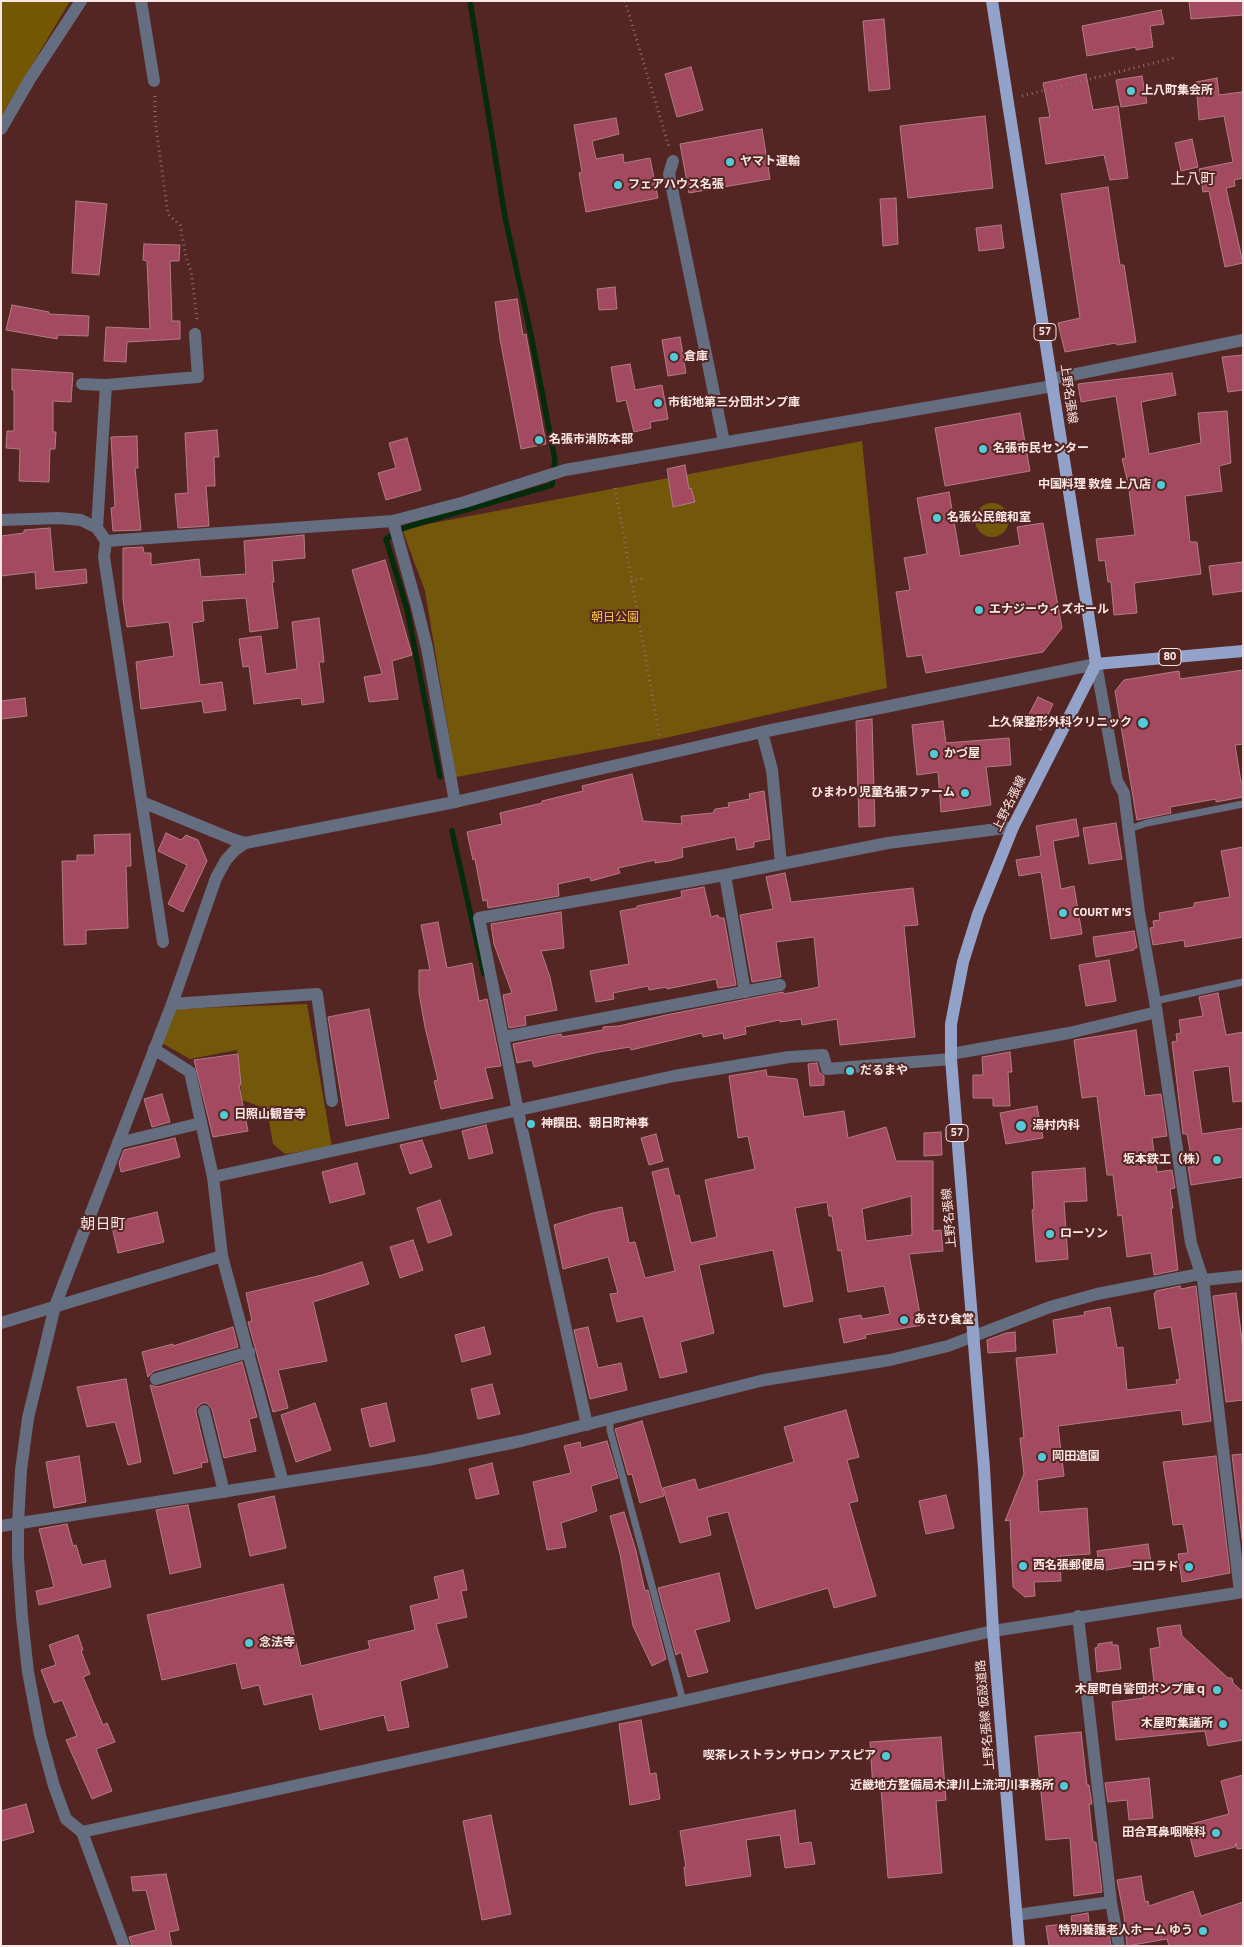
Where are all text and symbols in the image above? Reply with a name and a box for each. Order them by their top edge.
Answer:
place label: 上八町集会所 [1141,84,1213,98]
marker: 上八町集会所 [1125,85,1137,97]
place label: ヤマト運輸 [740,155,800,169]
marker: ヤマト運輸 [724,156,736,168]
district label: 上八町 [1171,171,1215,189]
place label: フェアハウス名張 [628,178,724,192]
marker: フェアハウス名張 [612,179,624,191]
road number: 57 [1034,324,1056,341]
place label: 倉庫 [684,350,708,364]
marker: 倉庫 [668,351,680,363]
street label: 上野名張線 [1057,363,1079,425]
place label: 市街地第三分団ポンプ庫 [668,396,800,410]
marker: 市街地第三分団ポンプ庫 [652,397,664,409]
place label: 名張市消防本部 [549,433,633,447]
marker: 名張市消防本部 [533,434,545,446]
place label: 名張市民センター [993,442,1089,456]
marker: 名張市民センター [977,443,989,455]
place label: 中国料理 敦煌 上八店 [1038,478,1151,492]
marker: 中国料理 敦煌 上八店 [1155,479,1167,491]
place label: 名張公民館和室 [947,511,1031,525]
marker: 名張公民館和室 [931,512,943,524]
place label: エナジーウィズホール [989,603,1109,617]
marker: エナジーウィズホール [973,604,985,616]
park label: 朝日公園 [591,611,639,625]
road number: 80 [1159,649,1181,666]
place label: 上久保整形外科クリニック [988,716,1132,730]
marker: 上久保整形外科クリニック [1136,716,1150,730]
place label: かづ屋 [944,747,980,761]
marker: かづ屋 [928,748,940,760]
street label: 上野名張線 [990,774,1030,834]
place label: ひまわり児童名張ファーム [811,786,955,800]
marker: ひまわり児童名張ファーム [959,787,971,799]
place label: COURT M'S [1073,906,1131,920]
marker: COURT M'S [1057,907,1069,919]
place label: だるまや [860,1064,908,1078]
marker: だるまや [844,1065,856,1077]
place label: 日照山観音寺 [234,1108,306,1122]
marker: 日照山観音寺 [218,1109,230,1121]
place label: 神饌田、朝日町神事 [541,1117,649,1131]
marker: 神饌田、朝日町神事 [525,1118,537,1130]
marker: 湯村内科 [1014,1119,1028,1133]
place label: 湯村内科 [1032,1119,1080,1133]
road number: 57 [946,1124,968,1142]
place label: 坂本鉄工（株） [1123,1153,1207,1167]
marker: 坂本鉄工（株） [1211,1154,1223,1166]
street label: 上野名張線 [940,1187,960,1249]
district label: 朝日町 [81,1216,125,1234]
place label: ローソン [1060,1227,1108,1241]
marker: ローソン [1044,1228,1056,1240]
place label: あさひ食堂 [914,1313,974,1327]
marker: あさひ食堂 [898,1314,910,1326]
place label: 岡田造園 [1052,1450,1100,1464]
marker: 岡田造園 [1036,1451,1048,1463]
place label: 西名張郵便局 [1033,1559,1105,1573]
marker: 西名張郵便局 [1017,1560,1029,1572]
place label: コロラド [1131,1560,1179,1574]
marker: コロラド [1183,1561,1195,1573]
place label: 念法寺 [259,1636,295,1650]
marker: 念法寺 [243,1637,255,1649]
street label: 上野名張線 仮設道路 [974,1659,998,1771]
place label: 木屋町自警団ポンプ庫ｑ [1075,1683,1207,1697]
marker: 木屋町自警団ポンプ庫ｑ [1211,1684,1223,1696]
place label: 木屋町集議所 [1141,1717,1213,1731]
marker: 木屋町集議所 [1217,1718,1229,1730]
place label: 喫茶レストラン サロン アスピア [703,1749,876,1763]
marker: 喫茶レストラン サロン アスピア [880,1750,892,1762]
place label: 近畿地方整備局木津川上流河川事務所 [850,1779,1054,1793]
marker: 近畿地方整備局木津川上流河川事務所 [1058,1780,1070,1792]
place label: 田合耳鼻咽喉科 [1122,1826,1206,1840]
marker: 田合耳鼻咽喉科 [1210,1827,1222,1839]
place label: 特別養護老人ホーム ゆう [1058,1924,1193,1938]
marker: 特別養護老人ホーム ゆう [1197,1925,1209,1937]

